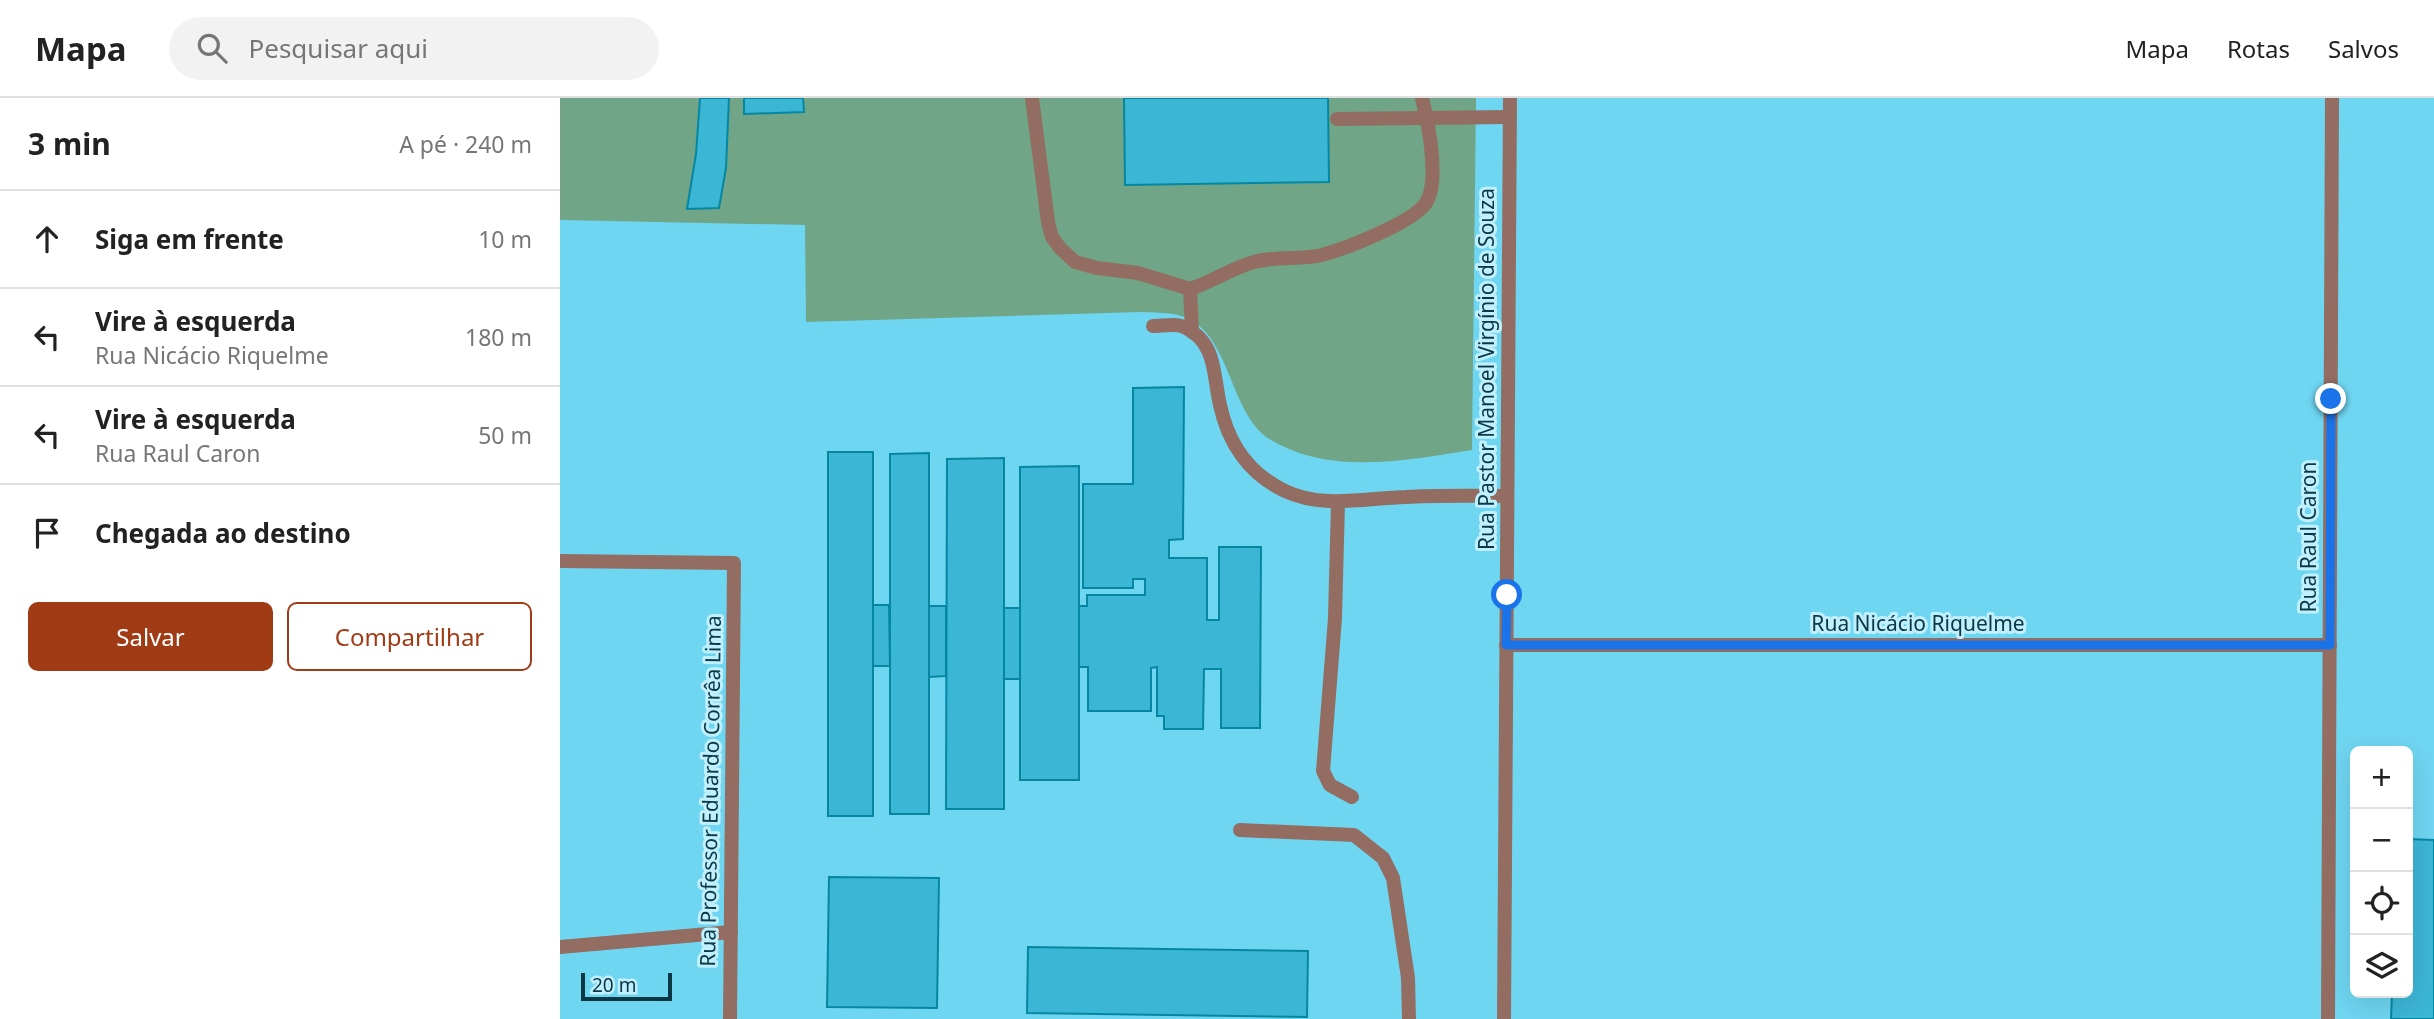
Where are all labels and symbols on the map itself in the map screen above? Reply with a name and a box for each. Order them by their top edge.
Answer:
street label: Rua Pastor Manoel Virgínio de Souza [1472,188,1500,550]
route end [2315,383,2346,414]
street label: Rua Raul Caron [2294,462,2322,612]
route start [1491,579,1522,610]
street label: Rua Nicácio Riquelme [1811,609,2025,637]
street label: Rua Professor Eduardo Corrêa Lima [693,615,727,967]
scale bar [581,970,672,1002]

